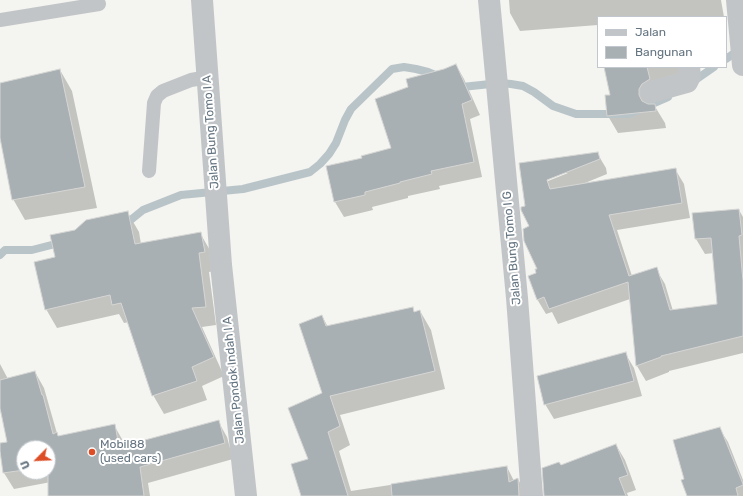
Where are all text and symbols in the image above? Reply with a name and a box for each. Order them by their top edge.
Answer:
legend [597,16,727,68]
text: Jalan [635,25,666,39]
text: Bangunan [635,45,692,59]
street label: Jalan Bung Tomo I A [200,75,222,189]
street label: Jalan Bung Tomo I G [500,191,524,305]
street label: Jalan Pondok Indah I A [220,316,248,444]
place label: Mobil88 (used cars) [100,438,161,466]
north arrow [16,440,56,480]
marker: Mobil88 (used cars) [87,447,97,457]
text: U [18,458,33,471]

